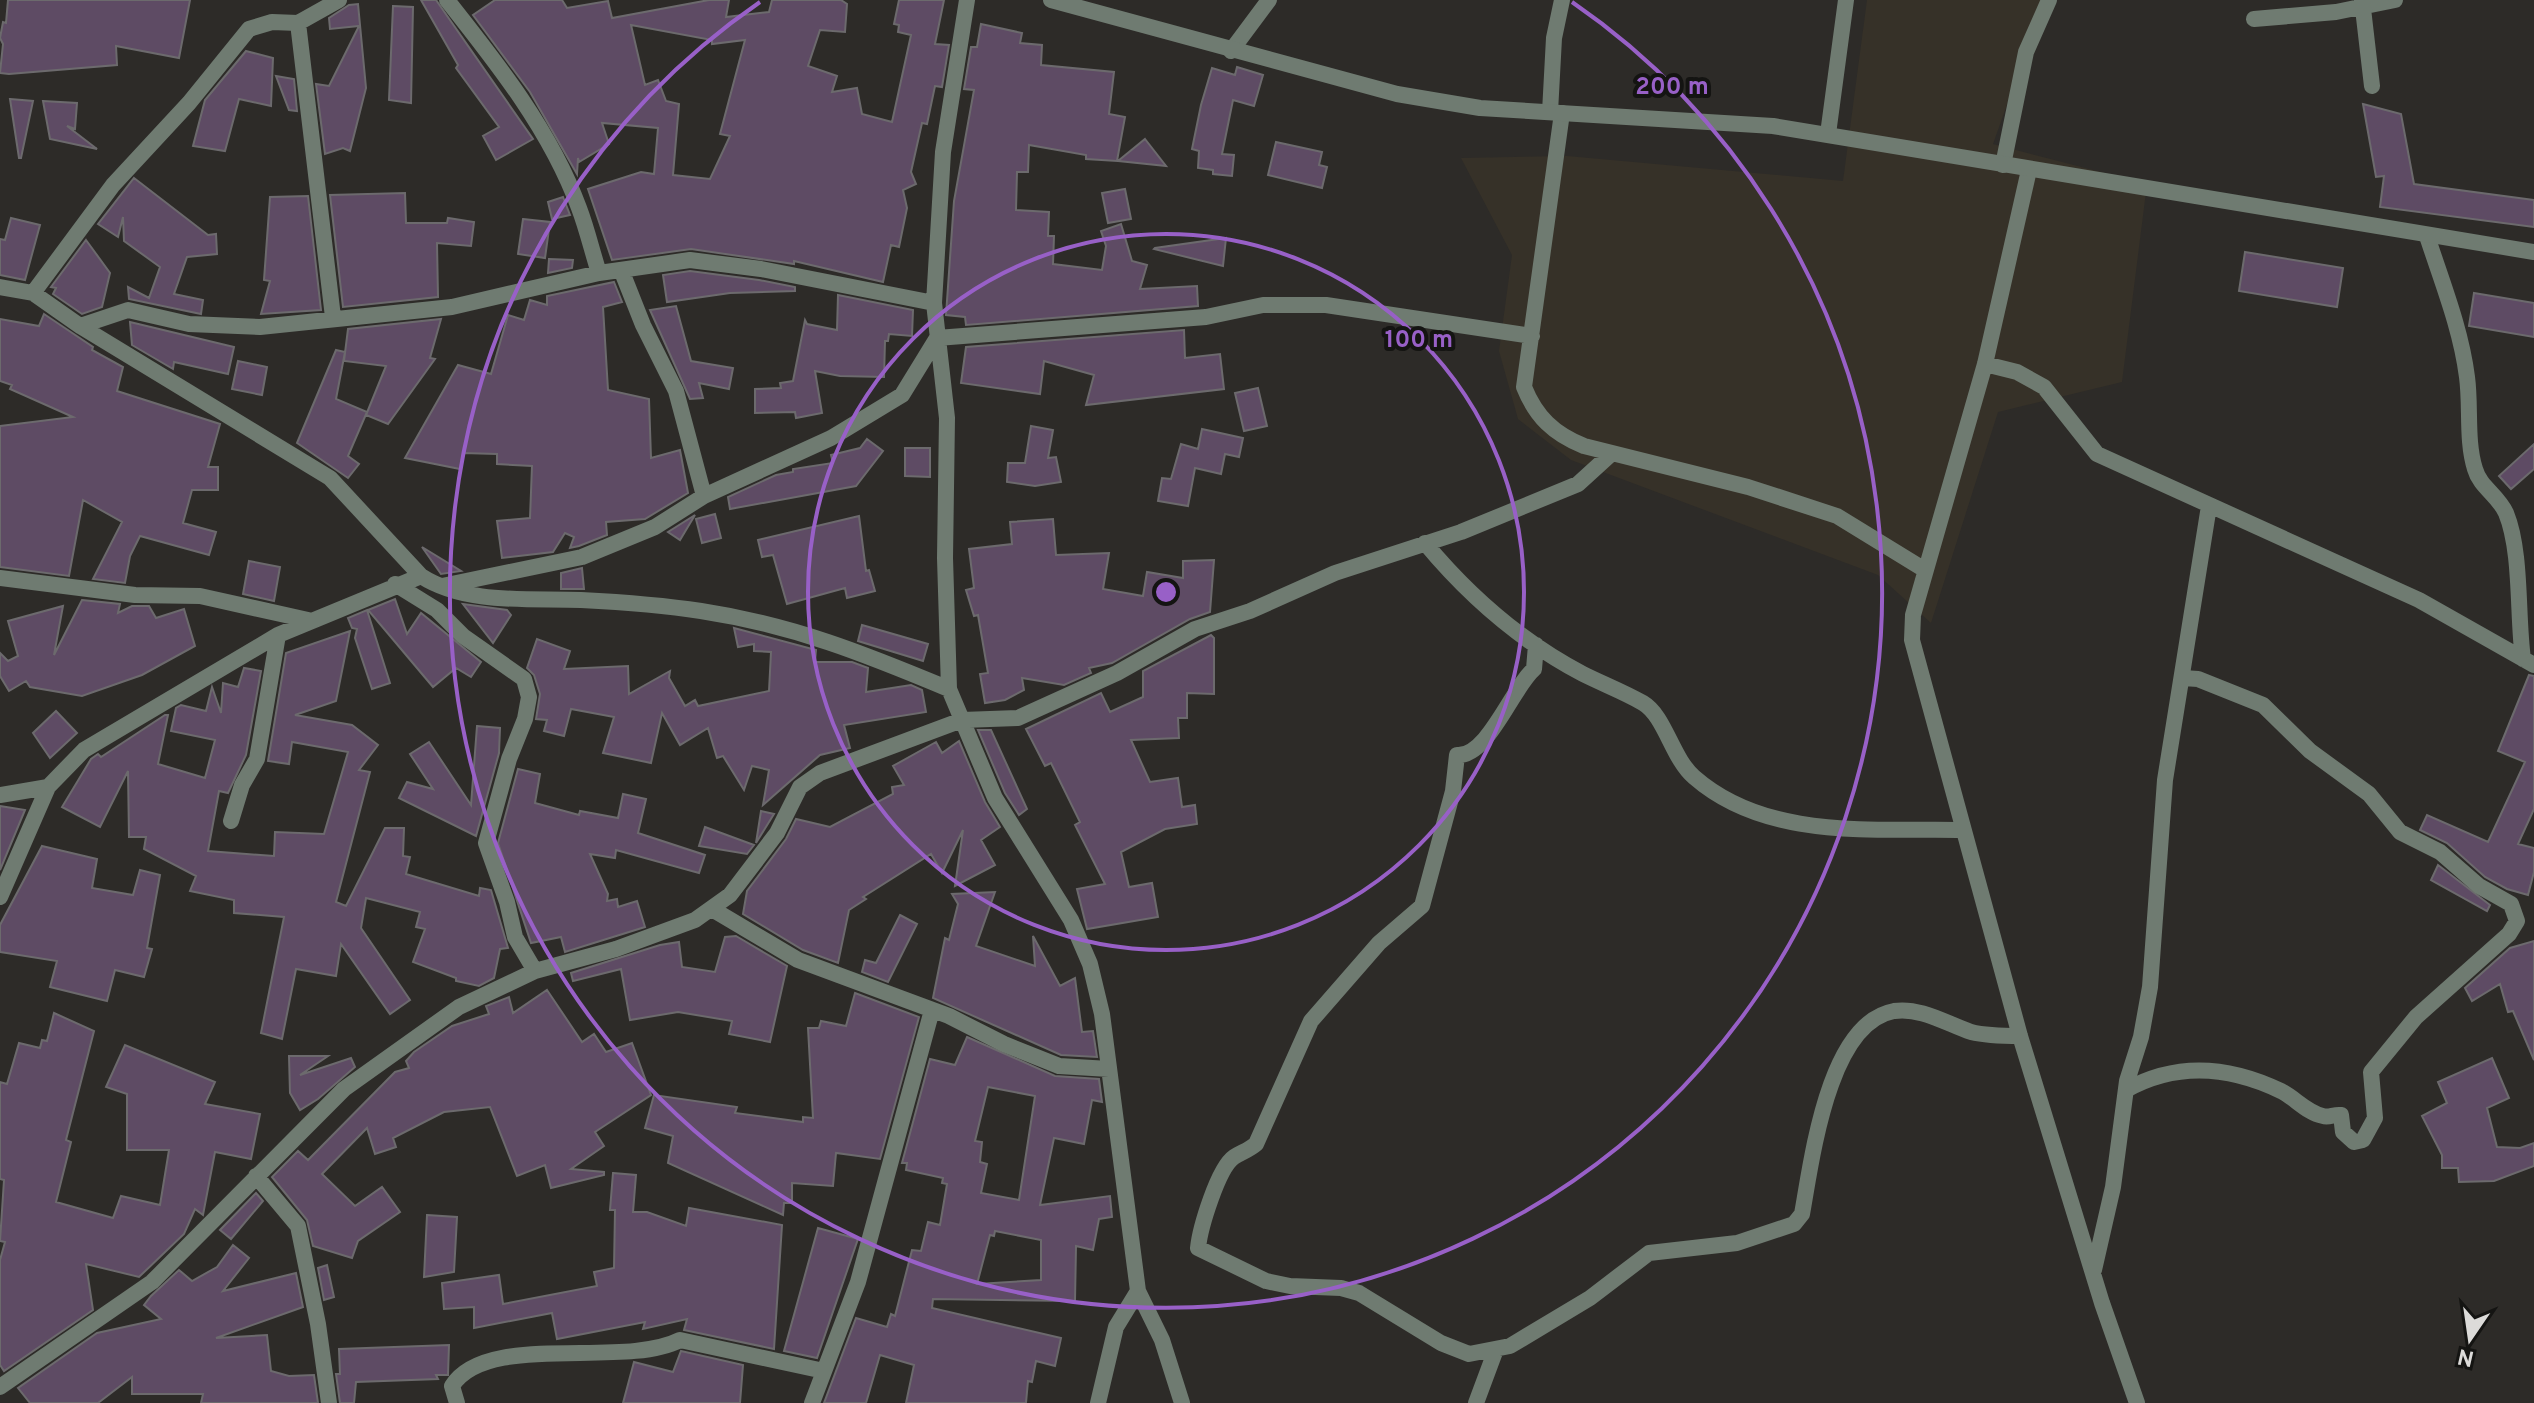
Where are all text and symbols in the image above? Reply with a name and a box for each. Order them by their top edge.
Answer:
text: 200 m [1635,73,1709,103]
text: 100 m [1385,326,1453,356]
centre of rings [1152,578,1180,606]
north arrow [2430,1299,2510,1379]
text: N [2455,1341,2477,1371]

